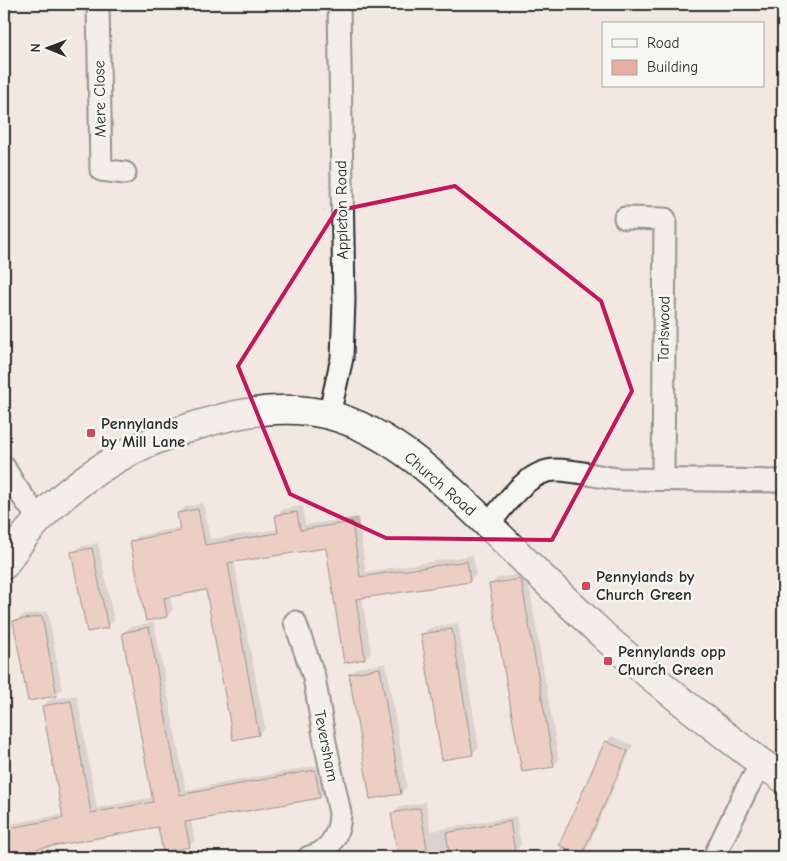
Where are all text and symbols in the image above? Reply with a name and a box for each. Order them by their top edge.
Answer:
north arrow [22,22,72,72]
legend [602,22,764,88]
text: Road [647,34,679,52]
text: N [27,43,44,52]
text: Building [647,58,698,76]
street label: Mere Close [90,60,110,138]
street label: Appleton Road [332,160,352,260]
street label: Tarlswood [654,296,674,362]
place label: Pennylands by Mill Lane [101,415,185,451]
marker: Pennylands by Mill Lane [85,427,97,439]
street label: Church Road [401,448,479,520]
place label: Pennylands by Church Green [596,568,695,604]
marker: Pennylands by Church Green [580,580,592,592]
place label: Pennylands opp Church Green [618,643,726,679]
marker: Pennylands opp Church Green [602,655,614,667]
street label: Teversham [310,709,342,783]

